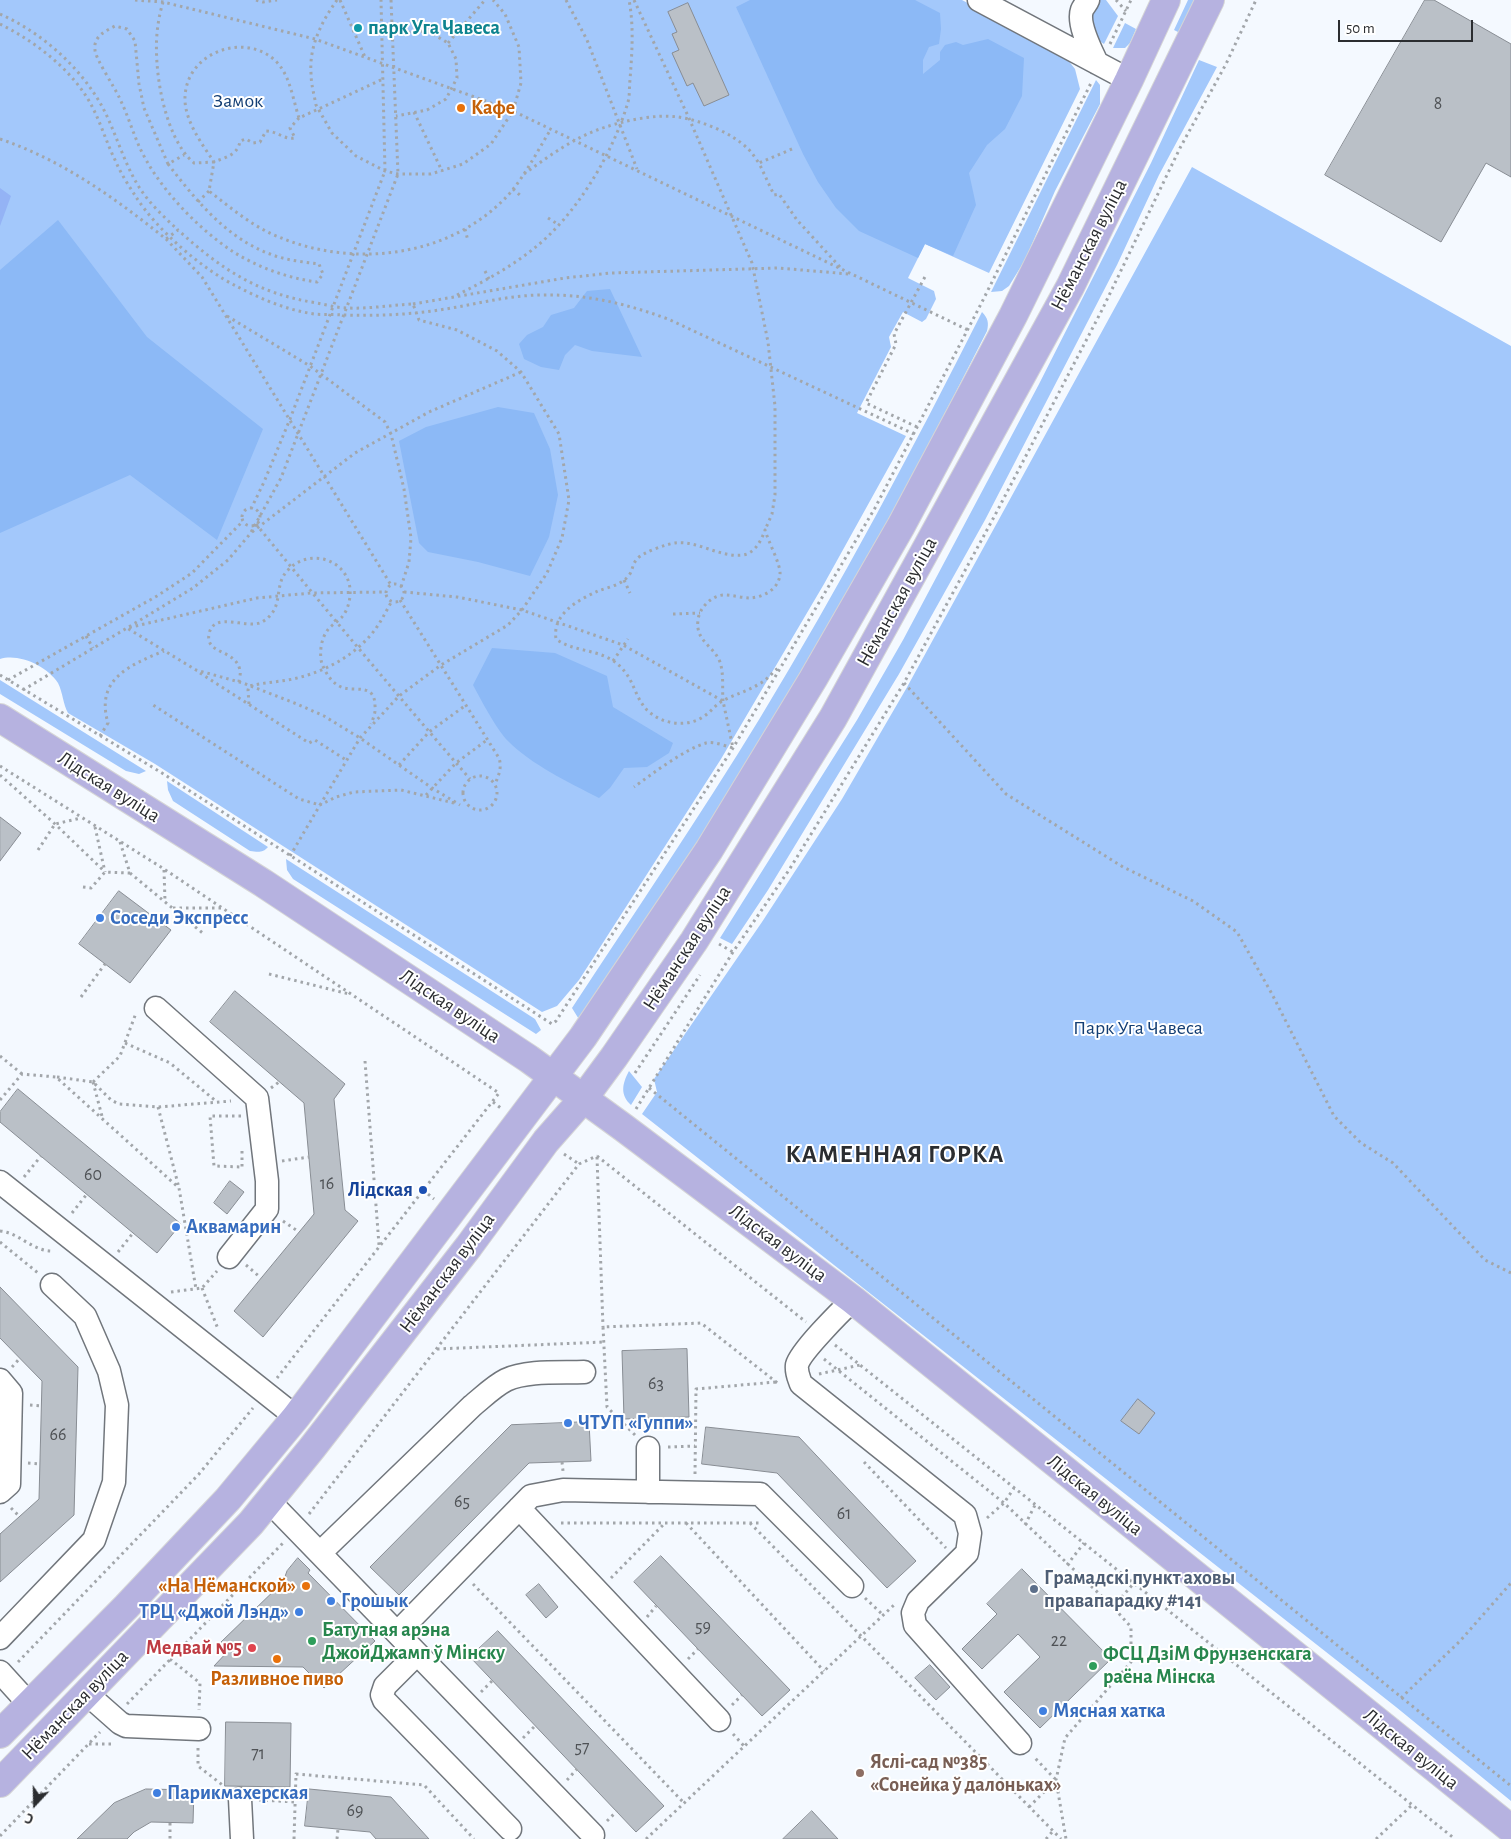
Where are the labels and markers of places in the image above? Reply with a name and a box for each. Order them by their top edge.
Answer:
place label: парк Уга Чавеса [368,16,500,40]
marker: парк Уга Чавеса [352,22,364,34]
place label: Кафе [471,96,515,120]
marker: Кафе [455,102,467,114]
place label: Соседи Экспресс [110,906,248,930]
marker: Соседи Экспресс [94,912,106,924]
place label: Лідская [348,1178,413,1202]
marker: Лідская [417,1184,429,1196]
place label: Аквамарин [186,1215,281,1239]
marker: Аквамарин [170,1221,182,1233]
place label: ЧТУП «Гуппи» [578,1411,694,1435]
marker: ЧТУП «Гуппи» [562,1417,574,1429]
place label: Грамадскі пункт аховы правапарадку #141 [1044,1566,1235,1613]
place label: «На Нёманской» [158,1574,296,1598]
marker: «На Нёманской» [300,1580,312,1592]
marker: Грамадскі пункт аховы правапарадку #141 [1028,1583,1040,1595]
place label: Грошык [341,1589,408,1613]
marker: Грошык [325,1595,337,1607]
place label: ТРЦ «Джой Лэнд» [139,1600,289,1624]
marker: ТРЦ «Джой Лэнд» [293,1606,305,1618]
place label: Батутная арэна ДжойДжамп ў Мінску [322,1618,505,1665]
marker: Батутная арэна ДжойДжамп ў Мінску [306,1635,318,1647]
place label: Медвай №5 [146,1636,242,1660]
marker: Медвай №5 [246,1642,258,1654]
place label: ФСЦ ДзіМ Фрунзенскага раёна Мінска [1103,1642,1312,1689]
marker: Разливное пиво [271,1653,283,1665]
marker: ФСЦ ДзіМ Фрунзенскага раёна Мінска [1087,1660,1099,1672]
place label: Разливное пиво [210,1667,344,1691]
place label: Мясная хатка [1053,1699,1166,1723]
marker: Мясная хатка [1037,1705,1049,1717]
place label: Яслі-сад №385 «Сонейка ў далоньках» [870,1750,1062,1797]
marker: Яслі-сад №385 «Сонейка ў далоньках» [854,1767,866,1779]
place label: Парикмахерская [167,1781,308,1805]
marker: Парикмахерская [151,1787,163,1799]

